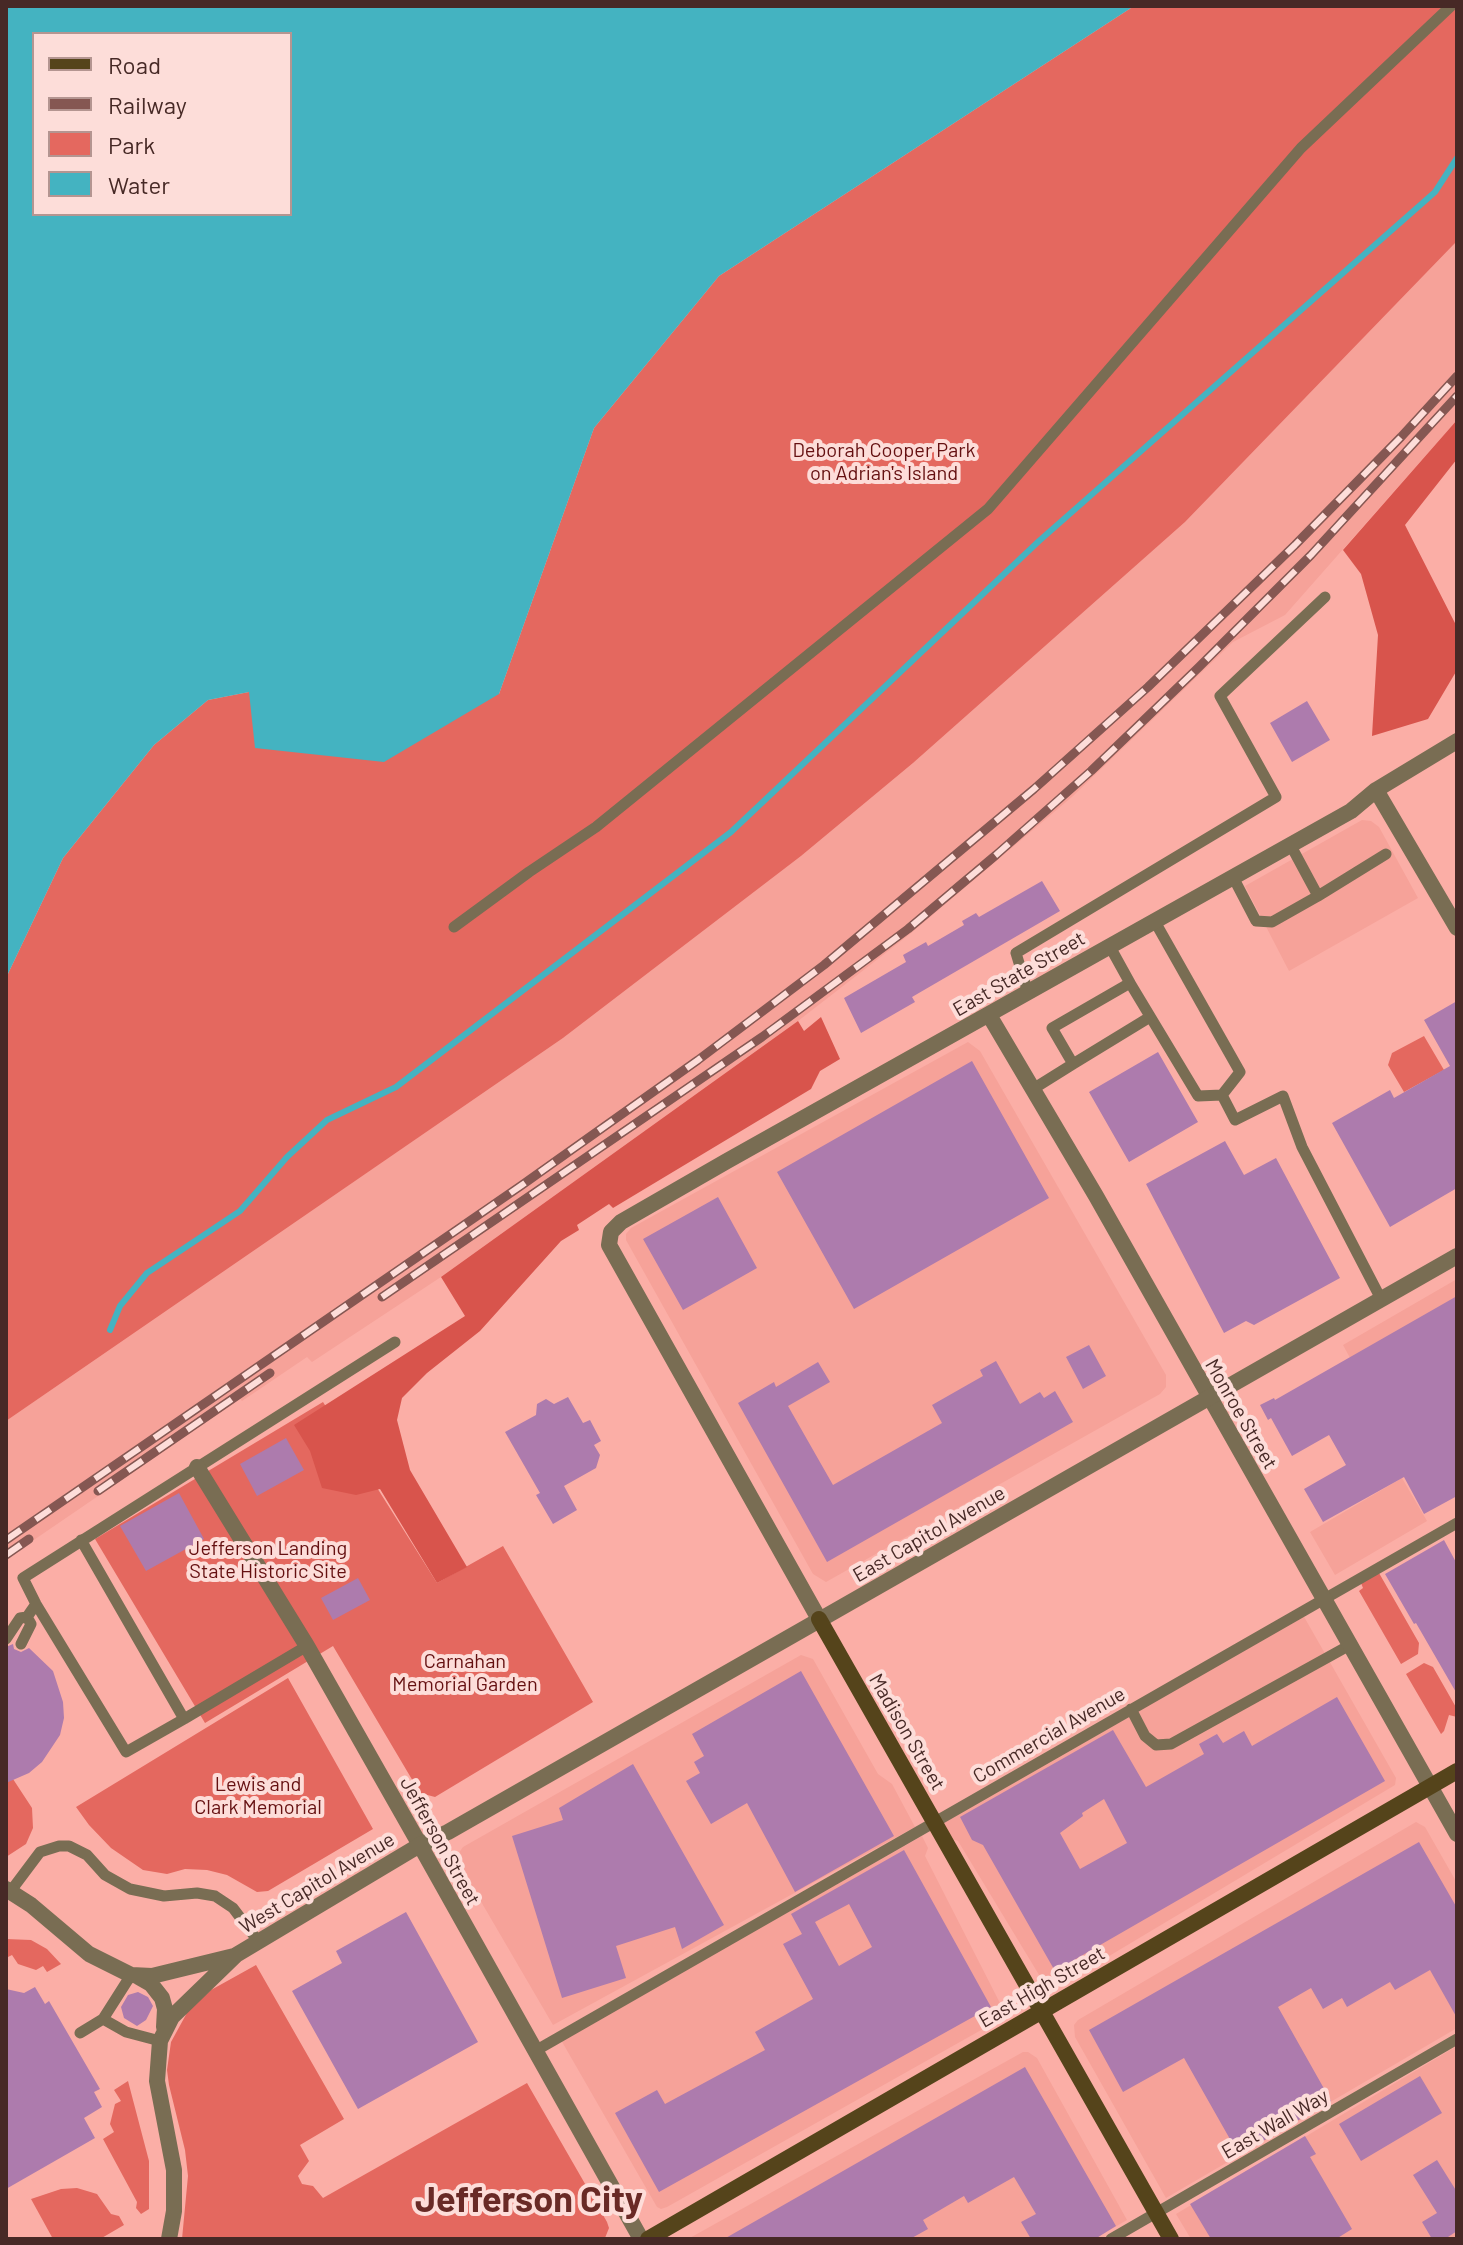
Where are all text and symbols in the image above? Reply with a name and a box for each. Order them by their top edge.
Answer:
legend [32,32,292,216]
text: Road [108,50,161,79]
text: Railway [108,90,187,119]
text: Park [108,130,155,159]
text: Water [108,170,170,199]
park label: Deborah Cooper Park on Adrian's Island [793,438,975,485]
street label: East State Street [949,926,1089,1022]
street label: Monroe Street [1200,1355,1282,1473]
street label: East Capitol Avenue [849,1481,1009,1587]
park label: Jefferson Landing State Historic Site [189,1536,347,1583]
park label: Carnahan Memorial Garden [392,1649,538,1696]
street label: Madison Street [864,1670,950,1794]
street label: Commercial Avenue [969,1682,1129,1788]
park label: Lewis and Clark Memorial [194,1772,322,1819]
street label: Jefferson Street [395,1773,485,1909]
street label: West Capitol Avenue [235,1827,399,1939]
street label: East High Street [975,1941,1109,2033]
street label: East Wall Way [1217,2084,1333,2164]
district label: Jefferson City [415,2178,643,2222]

